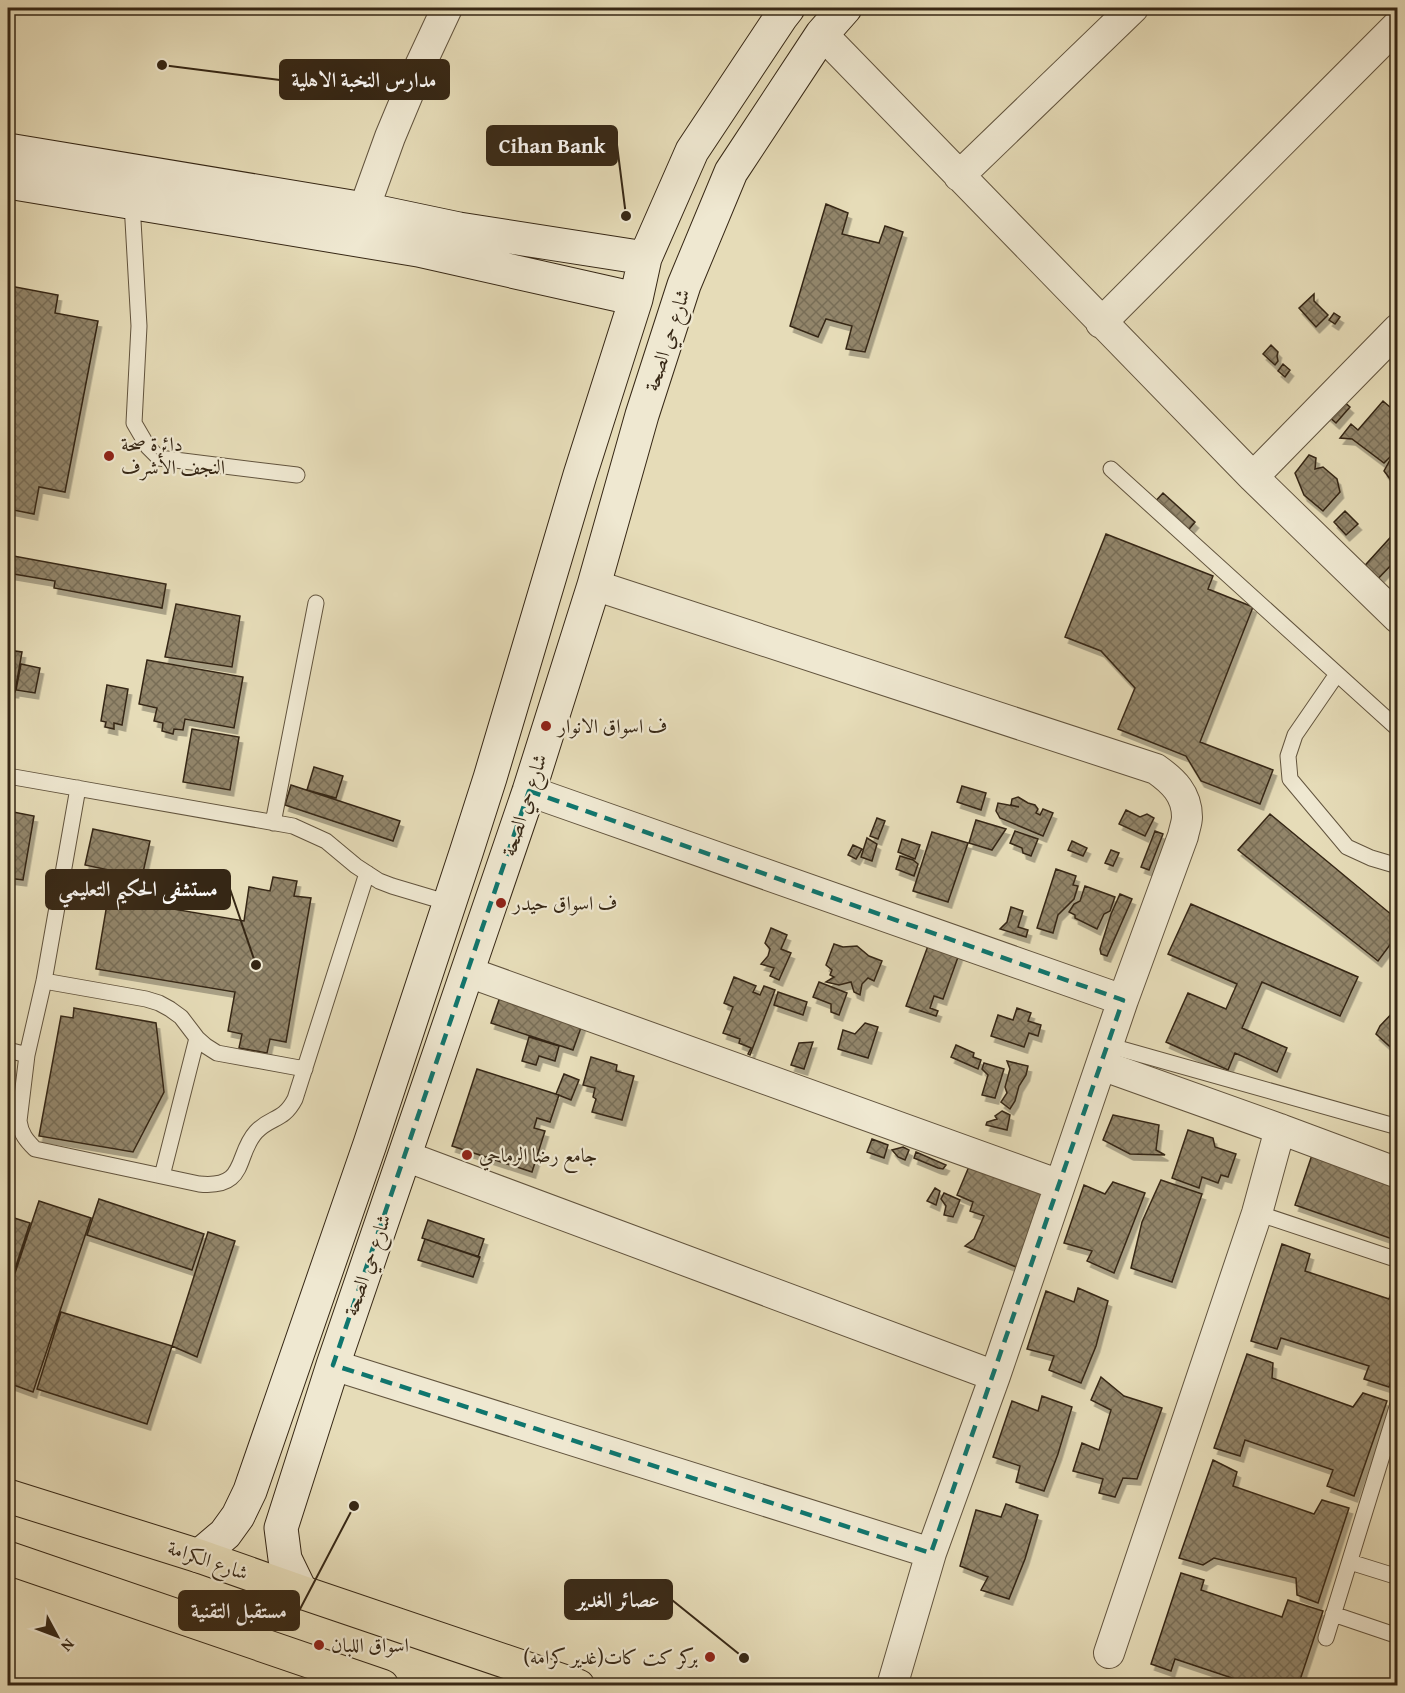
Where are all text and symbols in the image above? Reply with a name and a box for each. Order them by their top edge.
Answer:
callout: مدارس النخبة الاهلية [280,60,449,99]
text: مدارس النخبة الاهلية [291,64,437,95]
callout: Cihan Bank [487,126,617,165]
text: Cihan Bank [499,130,606,161]
street label: شارع حي الصحة [636,285,700,396]
place label: دائرة صحة النجف الأشرف [121,429,225,481]
marker: دائرة صحة النجف الأشرف [102,449,116,463]
place label: ف اسواق الانوار [556,711,667,740]
marker: ف اسواق الانوار [539,719,553,733]
street label: شارع حي الصحة [493,750,557,861]
callout: مستشفى الحكيم التعليمي [46,870,230,909]
text: مستشفى الحكيم التعليمي [58,873,218,910]
place label: ف اسواق حيدر [511,888,618,917]
marker: ف اسواق حيدر [494,896,508,910]
place label: جامع رضا الرماحي [479,1140,597,1173]
marker: جامع رضا الرماحي [460,1148,474,1162]
street label: شارع حي الصحة [336,1210,401,1321]
street label: شارع الكرامة [163,1532,252,1591]
callout: عصائر الغدير [565,1580,672,1619]
text: عصائر الغدير [574,1584,660,1615]
callout: مستقبل التقنية [179,1591,299,1630]
text: مستقبل التقنية [191,1595,287,1626]
north arrow [27,1606,87,1666]
place label: اسواق اللبان [331,1630,409,1659]
text: N [56,1634,81,1658]
marker: اسواق اللبان [312,1638,326,1652]
place label: بركر كت كات(غدير كرامه) [523,1642,698,1671]
marker: بركر كت كات(غدير كرامه) [703,1650,717,1664]

